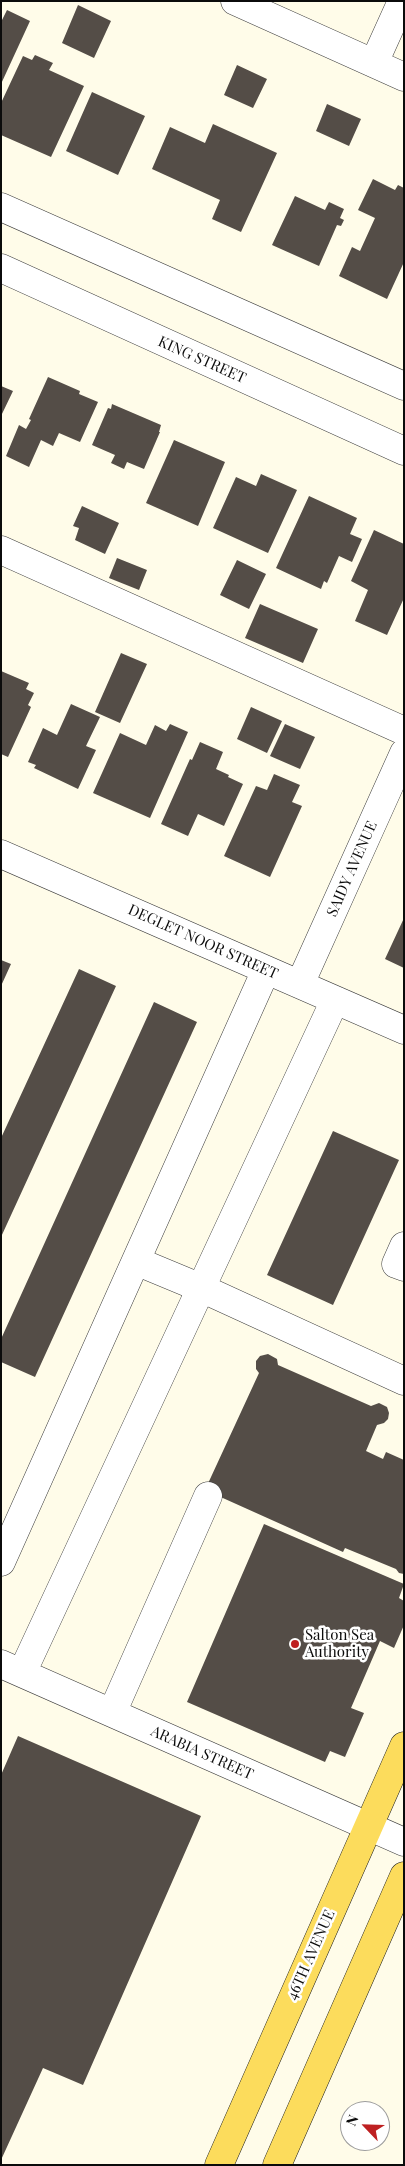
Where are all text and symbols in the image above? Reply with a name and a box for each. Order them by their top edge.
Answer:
street label: KING STREET [155,333,249,387]
street label: SAIDY AVENUE [323,818,381,920]
street label: DEGLET NOOR STREET [125,901,281,983]
place label: Salton Sea Authority [305,1626,374,1661]
marker: Salton Sea Authority [289,1638,301,1650]
street label: ARABIA STREET [148,1722,256,1784]
street label: 46TH AVENUE [283,1907,339,2003]
north arrow [340,2101,390,2151]
text: N [341,2112,362,2129]

